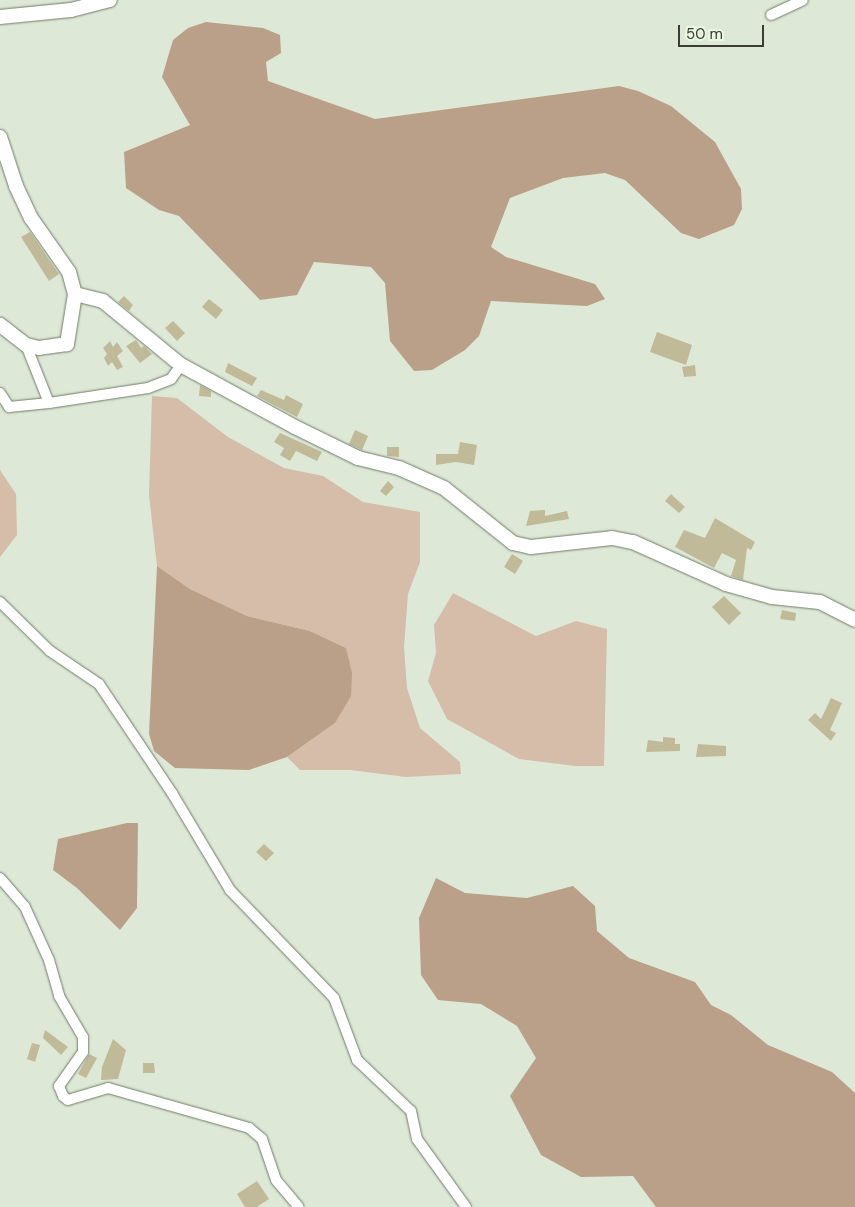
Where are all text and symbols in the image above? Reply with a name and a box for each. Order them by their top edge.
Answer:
scale bar [680,15,766,47]
text: 50 m [686,24,723,44]

